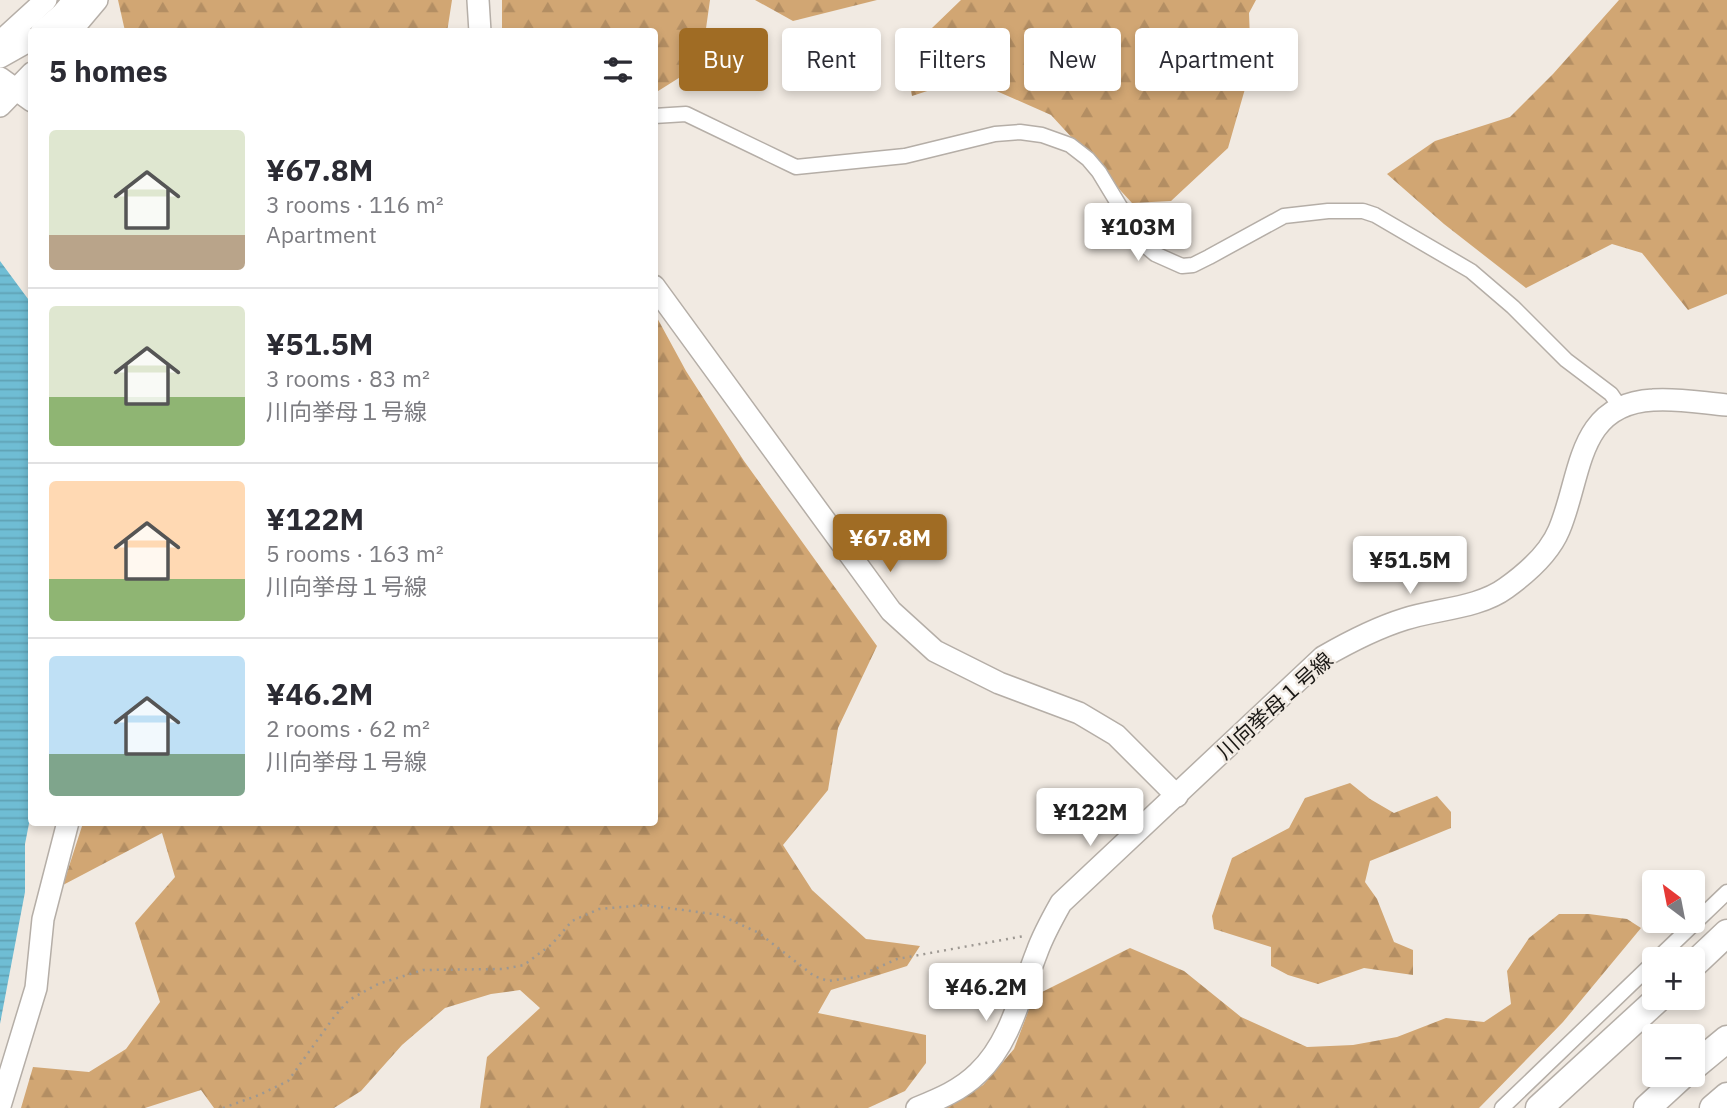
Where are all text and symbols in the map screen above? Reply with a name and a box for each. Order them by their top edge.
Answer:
chip: Buy [679,28,768,91]
chip: Rent [782,28,881,91]
chip: Filters [895,28,1010,91]
chip: New [1024,28,1121,91]
chip: Apartment [1135,28,1298,91]
text: 5 homes [49,51,168,90]
icon: filters [599,51,637,89]
text: ¥67.8M [266,150,373,189]
icon: home [105,158,189,242]
text: 3 rooms · 116 m² [266,189,444,219]
pin: ¥103M [1089,204,1187,263]
text: ¥103M [1100,211,1176,241]
text: Apartment [266,219,377,249]
text: ¥51.5M [266,324,373,363]
icon: home [105,334,189,418]
text: 3 rooms · 83 m² [266,363,430,393]
text: 川向挙母１号線 [266,396,427,426]
text: ¥122M [266,499,364,538]
icon: home [105,509,189,593]
pin: ¥67.8M [833,514,947,574]
text: ¥67.8M [849,522,931,552]
pin: ¥51.5M [1353,536,1467,596]
text: 5 rooms · 163 m² [266,538,444,568]
text: ¥51.5M [1369,544,1451,574]
text: 川向挙母１号線 [266,571,427,601]
street label: 川向挙母１号線 [1210,646,1338,765]
text: ¥46.2M [266,674,373,713]
icon: home [105,684,189,768]
text: 2 rooms · 62 m² [266,713,430,743]
text: 川向挙母１号線 [266,746,427,776]
pin: ¥122M [1041,788,1139,848]
text: ¥122M [1052,796,1128,826]
north arrow [1642,870,1704,933]
map controls [1642,870,1705,1087]
button: + [1642,947,1705,1010]
pin: ¥46.2M [929,964,1043,1023]
text: ¥46.2M [945,971,1027,1001]
button: − [1642,1024,1705,1087]

